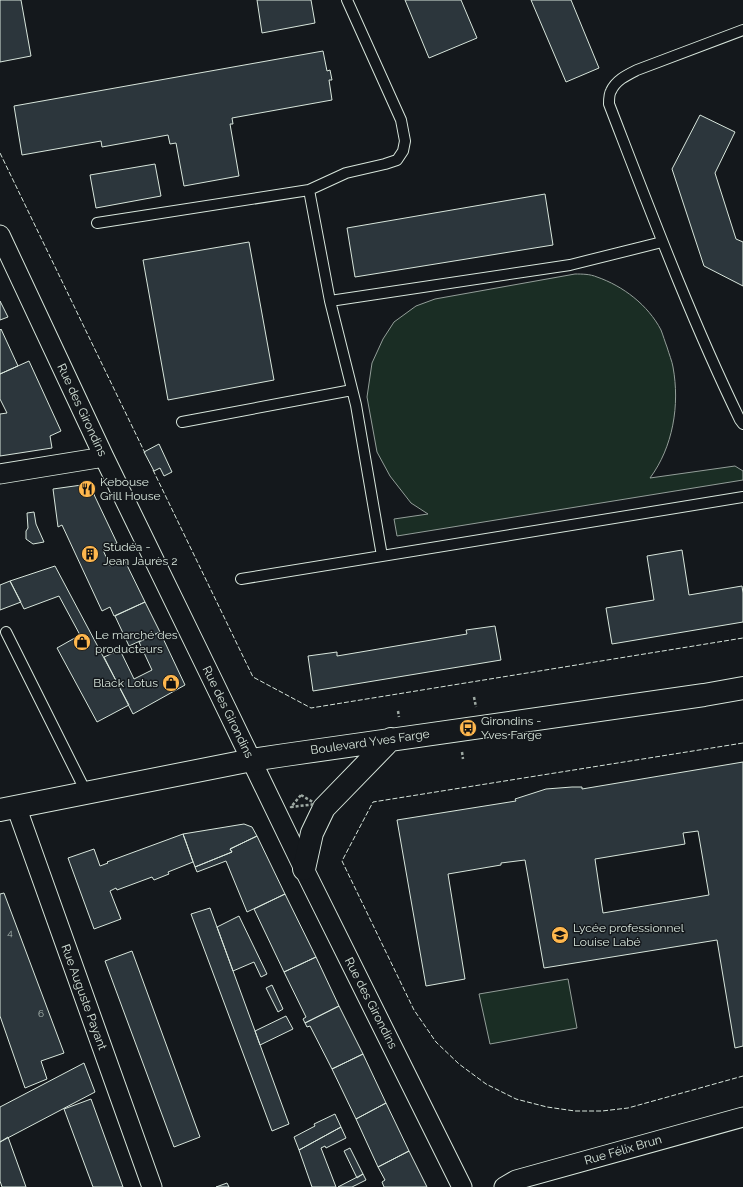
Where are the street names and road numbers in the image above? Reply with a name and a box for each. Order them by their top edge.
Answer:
street label: Rue des Girondins [54,361,110,459]
street label: Rue des Girondins [200,664,256,760]
street label: Boulevard Yves Farge [310,727,430,757]
street label: Rue Auguste Payant [58,942,110,1052]
street label: Rue des Girondins [342,955,400,1051]
street label: Rue Félix Brun [583,1132,663,1168]

